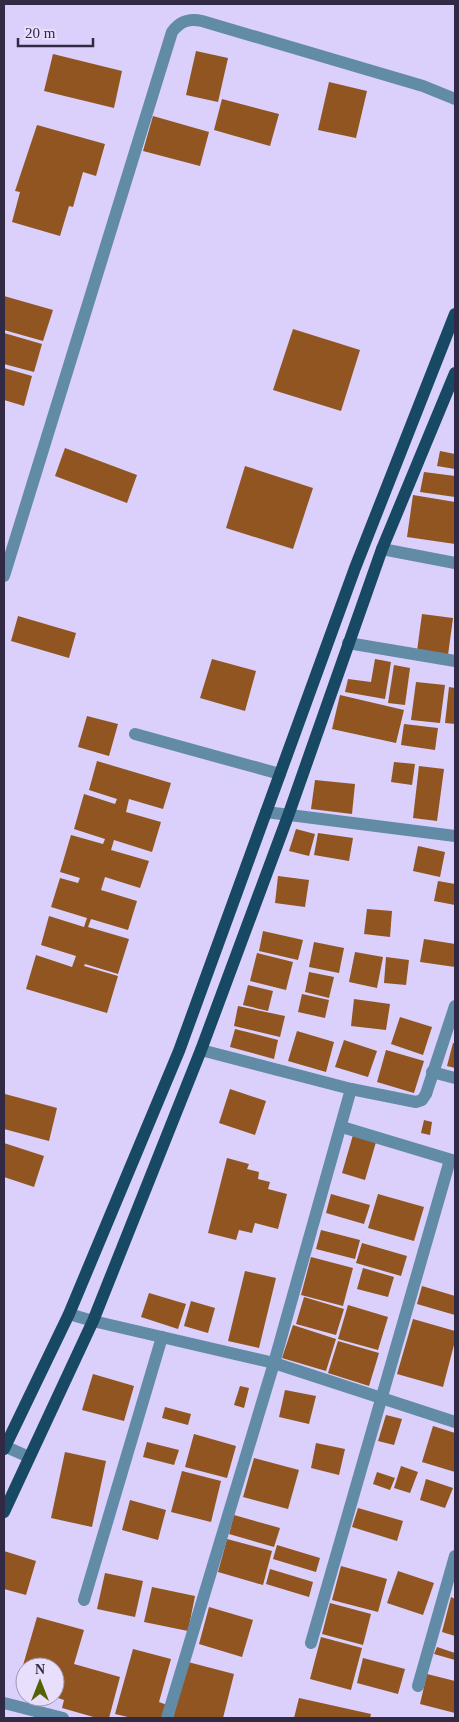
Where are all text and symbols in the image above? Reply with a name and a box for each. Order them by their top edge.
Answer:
scale bar [18,15,92,47]
text: 20 m [25,25,56,41]
north arrow [15,1657,65,1707]
text: N [35,1662,45,1677]

